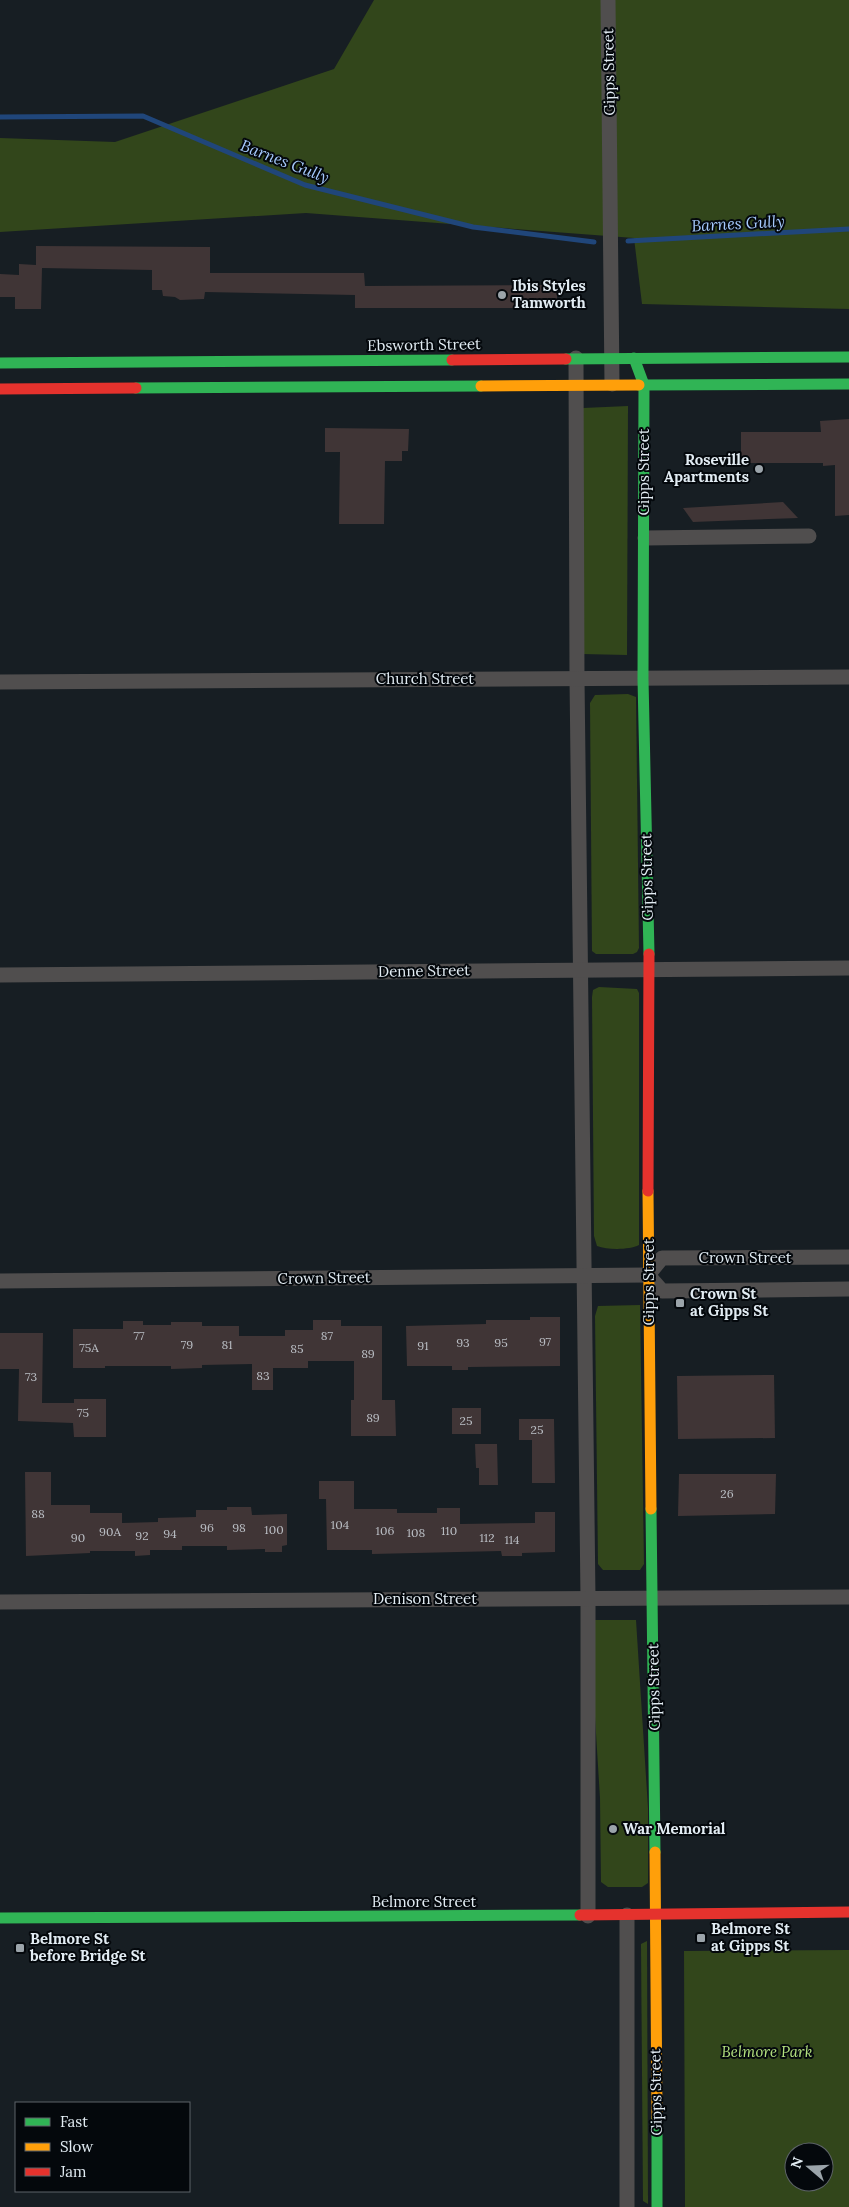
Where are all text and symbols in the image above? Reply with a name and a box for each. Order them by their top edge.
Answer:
street label: Gipps Street [598,28,619,116]
water label: Barnes Gully [238,135,332,187]
water label: Barnes Gully [691,211,785,235]
place label: Ibis Styles Tamworth [512,276,587,312]
marker: Ibis Styles Tamworth [496,289,508,301]
street label: Ebsworth Street [367,334,481,355]
street label: Gipps Street [634,428,653,515]
place label: Roseville Apartments [664,450,749,486]
marker: Roseville Apartments [753,463,765,475]
street label: Church Street [376,669,474,688]
street label: Gipps Street [636,833,657,921]
street label: Denne Street [378,960,470,981]
street label: Gipps Street [639,1238,658,1325]
street label: Crown Street [698,1248,792,1267]
street label: Crown Street [277,1267,371,1288]
place label: Crown St at Gipps St [690,1284,769,1320]
marker: Crown St at Gipps St [674,1297,686,1309]
house number: 77 [133,1328,145,1343]
house number: 87 [321,1328,334,1343]
house number: 97 [539,1334,552,1349]
house number: 93 [456,1335,470,1350]
house number: 95 [494,1335,508,1350]
house number: 79 [181,1337,193,1352]
house number: 81 [221,1337,233,1352]
house number: 91 [417,1338,429,1353]
house number: 75A [79,1340,99,1355]
house number: 85 [290,1341,304,1356]
house number: 89 [361,1346,375,1361]
house number: 83 [256,1368,270,1383]
house number: 73 [25,1369,37,1384]
house number: 75 [77,1405,89,1420]
house number: 89 [366,1410,380,1425]
house number: 25 [460,1413,472,1428]
house number: 25 [531,1422,543,1437]
house number: 26 [720,1486,734,1501]
house number: 88 [31,1506,45,1521]
house number: 104 [331,1517,350,1532]
house number: 96 [200,1520,214,1535]
house number: 98 [232,1520,246,1535]
house number: 100 [264,1522,284,1537]
house number: 106 [376,1523,394,1538]
house number: 110 [441,1523,457,1538]
house number: 90A [99,1524,121,1539]
house number: 108 [407,1525,426,1540]
house number: 94 [163,1526,177,1541]
house number: 92 [135,1528,149,1543]
house number: 90 [71,1530,85,1545]
house number: 112 [479,1530,495,1545]
house number: 114 [504,1532,520,1547]
street label: Denison Street [373,1589,477,1608]
street label: Gipps Street [643,1643,664,1731]
place label: War Memorial [623,1819,726,1838]
marker: War Memorial [607,1823,619,1835]
street label: Belmore Street [372,1892,477,1911]
place label: Belmore St at Gipps St [711,1919,791,1955]
place label: Belmore St before Bridge St [29,1929,147,1965]
marker: Belmore St at Gipps St [695,1932,707,1944]
marker: Belmore St before Bridge St [14,1942,26,1954]
park label: Belmore Park [722,2042,813,2061]
street label: Gipps Street [645,2048,666,2136]
legend [15,2102,190,2192]
text: Fast [60,2112,88,2131]
text: Slow [60,2137,93,2156]
north arrow [784,2142,834,2192]
text: N [786,2155,807,2171]
text: Jam [59,2162,87,2181]

